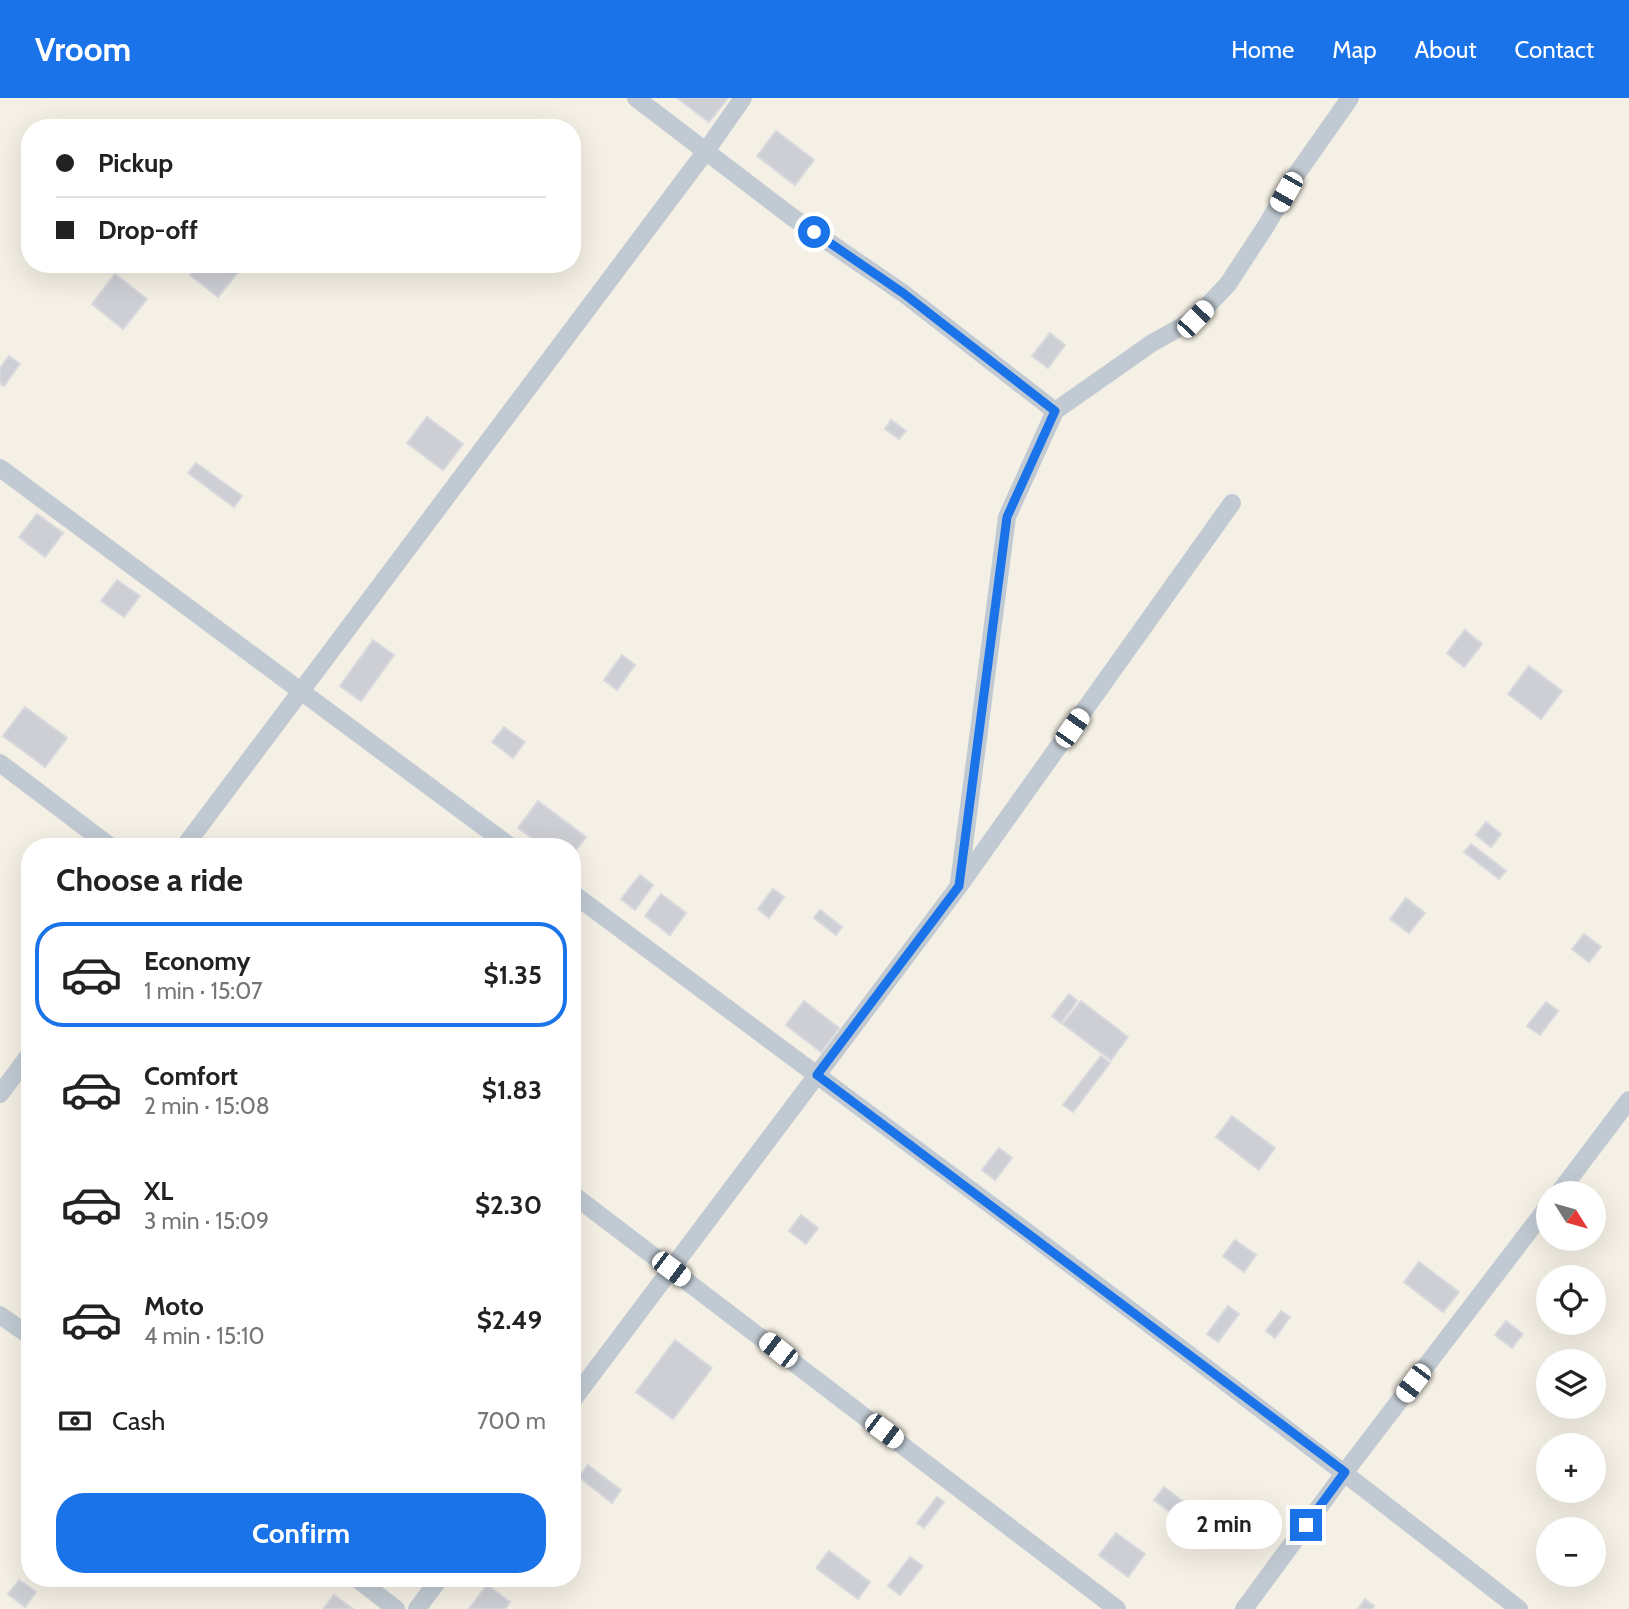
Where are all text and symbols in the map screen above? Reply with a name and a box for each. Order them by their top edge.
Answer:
text: Vroom [35,29,131,69]
text: Home [1231,35,1294,64]
text: Map [1332,35,1377,64]
text: About [1415,35,1477,64]
text: Contact [1515,35,1594,64]
text: Pickup [98,147,173,179]
car [1267,169,1306,215]
text: Drop-off [98,214,198,246]
route start [798,216,830,248]
car [1173,297,1218,341]
car [1052,705,1093,751]
text: Choose a ride [56,860,243,899]
icon: car [60,943,123,1006]
text: Economy [144,945,250,977]
text: $1.35 [484,959,542,991]
text: 1 min · 15:07 [144,977,263,1005]
icon: car [60,1058,123,1121]
text: Comfort [144,1060,238,1092]
text: $1.83 [482,1074,542,1106]
text: 2 min · 15:08 [144,1092,270,1120]
icon: car [60,1173,123,1236]
text: XL [144,1175,173,1207]
north arrow [1536,1181,1606,1251]
map controls [1536,1181,1606,1587]
text: $2.30 [475,1189,542,1221]
text: 3 min · 15:09 [144,1207,269,1235]
car [648,1248,695,1290]
button: locate [1536,1265,1606,1335]
icon: car [60,1288,123,1351]
text: Moto [144,1290,204,1322]
text: $2.49 [477,1304,542,1336]
text: 4 min · 15:10 [144,1322,264,1350]
car [755,1329,802,1371]
button: layers [1536,1349,1606,1419]
car [1392,1360,1435,1406]
icon: cash [56,1402,94,1440]
text: Cash [112,1405,165,1437]
text: 700 m [477,1407,546,1435]
car [861,1410,908,1452]
button: + [1536,1433,1606,1503]
button: Confirm [56,1493,546,1573]
callout: 2 min [1166,1500,1282,1550]
route end [1290,1509,1322,1541]
text: 2 min [1196,1510,1252,1538]
button: − [1536,1517,1606,1587]

